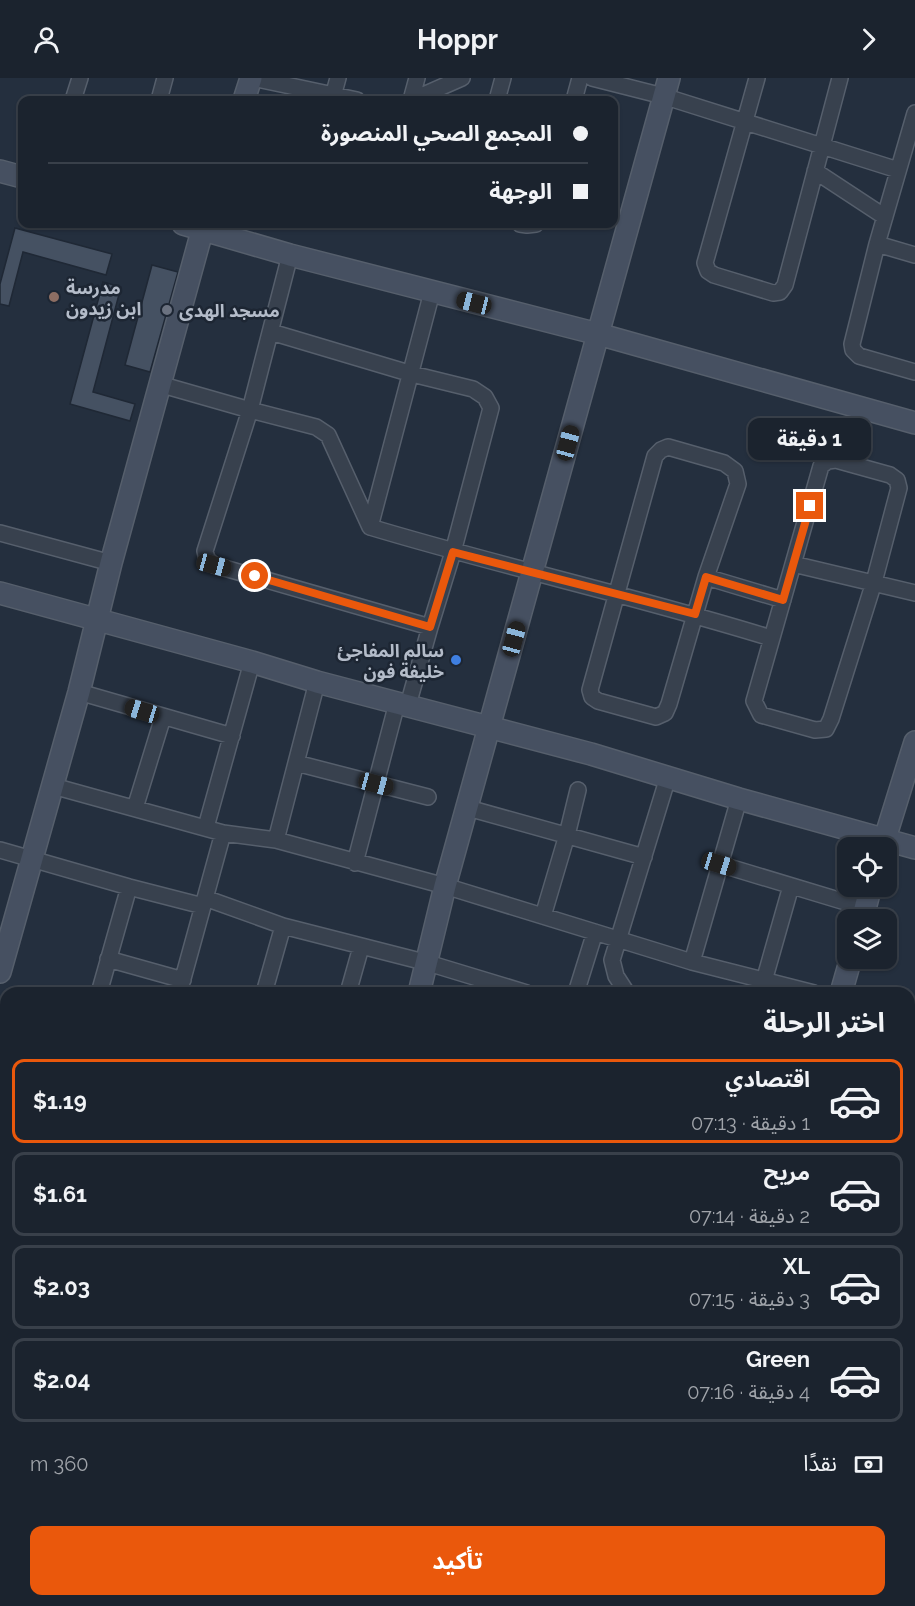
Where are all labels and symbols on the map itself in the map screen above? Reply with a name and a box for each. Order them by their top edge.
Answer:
place label: مدرسة ابن زيدون [66,277,141,320]
marker: مدرسة ابن زيدون [47,290,61,304]
car [454,290,494,316]
place label: مسجد الهدى [179,300,280,321]
marker: مسجد الهدى [160,303,174,317]
callout: 1 دقيقة [748,419,872,461]
car [555,423,581,463]
route end [796,492,823,519]
car [194,552,234,578]
route start [241,562,268,589]
car [501,619,527,659]
place label: سالم المفاجئ خليفة فون [337,640,444,682]
marker: سالم المفاجئ خليفة فون [449,653,463,667]
car [122,697,162,725]
car [356,771,396,797]
car [699,850,739,878]

